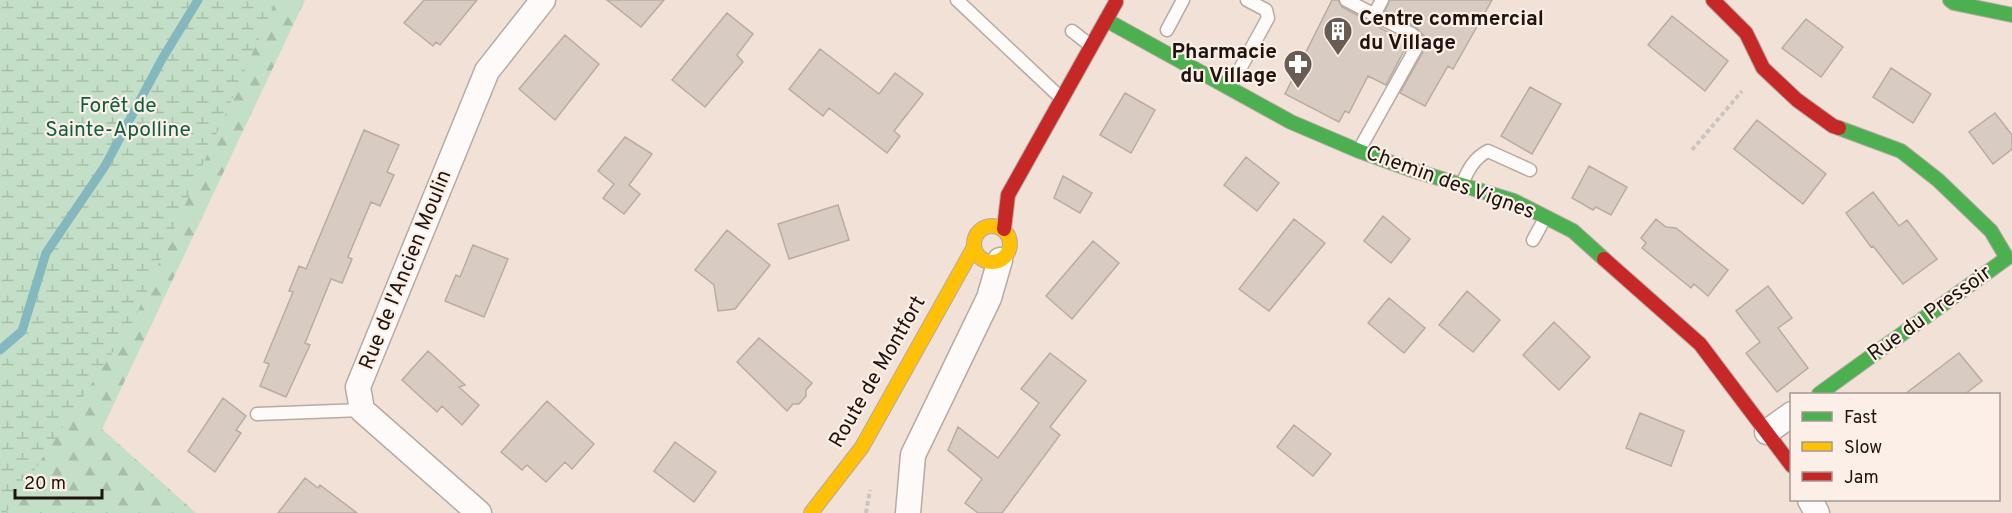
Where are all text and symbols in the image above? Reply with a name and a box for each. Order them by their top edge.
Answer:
place label: Centre commercial du Village [1359,6,1544,57]
building icon: Centre commercial du Village [1322,15,1354,57]
place label: Pharmacie du Village [1172,39,1277,90]
pharmacy icon: Pharmacie du Village [1282,48,1314,90]
park label: Forêt de Sainte-Apolline [45,93,191,144]
street label: Chemin des Vignes [1362,140,1538,226]
street label: Rue de l'Ancien Moulin [354,166,458,374]
street label: Rue du Pressoir [1863,260,1997,368]
street label: Route de Montfort [823,291,933,453]
legend [1790,393,2000,501]
text: Fast [1844,407,1877,430]
text: Slow [1844,437,1882,460]
scale bar [15,462,102,500]
text: Jam [1844,467,1879,490]
text: 20 m [24,473,66,496]

